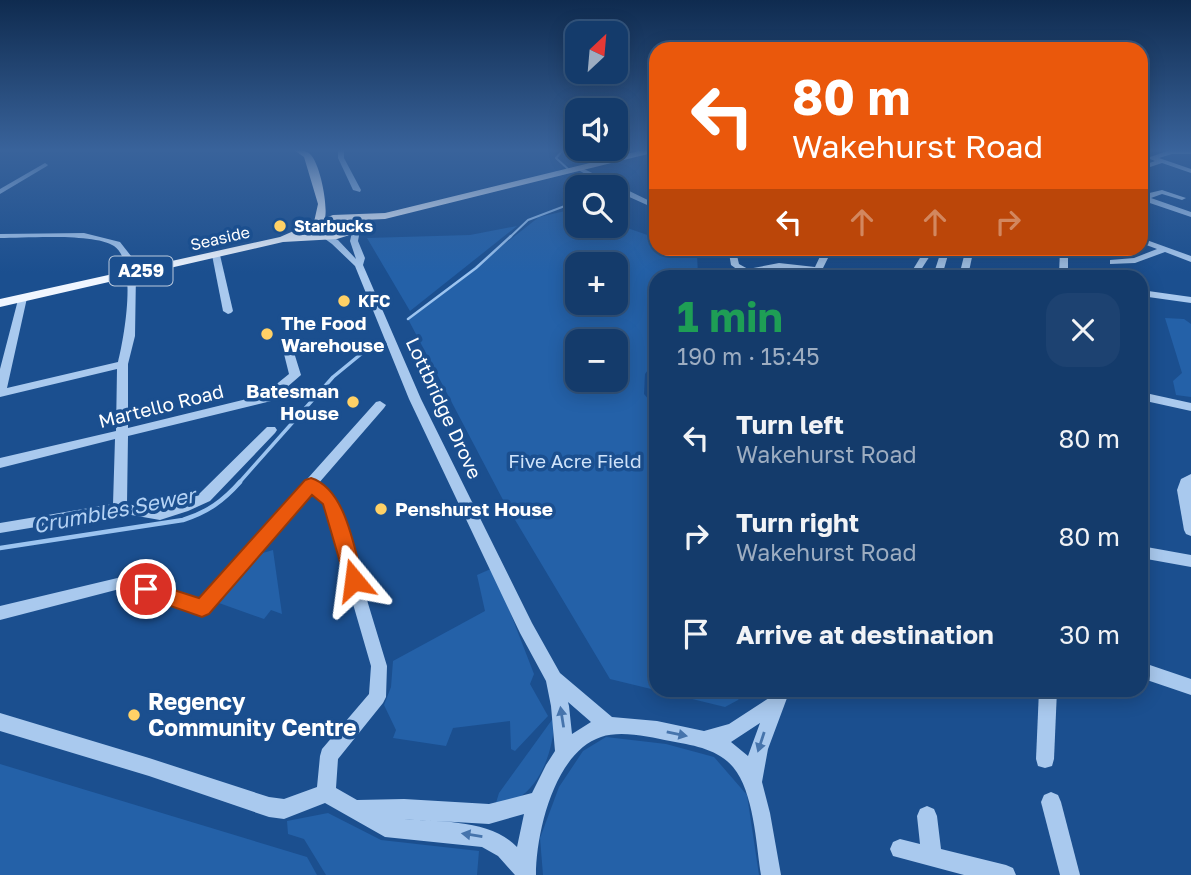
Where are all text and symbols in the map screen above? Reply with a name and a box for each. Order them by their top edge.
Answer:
north arrow [565,21,628,84]
map controls [565,21,628,392]
text: 80 m [792,67,910,126]
icon: left [677,70,768,161]
button: sound [565,98,628,161]
text: Wakehurst Road [792,127,1043,165]
button: search [565,175,628,238]
icon: left [770,203,808,241]
icon: ahead [843,203,881,241]
icon: ahead [916,203,954,241]
icon: right [989,203,1027,241]
place label: Starbucks [294,216,373,236]
marker: Starbucks [272,218,288,234]
street label: Seaside [188,221,252,255]
button: + [565,252,628,315]
road number: A259 [110,256,172,286]
place label: KFC [358,291,390,311]
text: 1 min [677,291,783,341]
marker: KFC [336,293,352,309]
button: close [1046,293,1120,367]
place label: The Food Warehouse [281,311,384,356]
marker: The Food Warehouse [259,326,275,342]
button: − [565,329,628,392]
street label: Lottbridge Drove [402,334,487,482]
text: 190 m · 15:45 [677,342,820,370]
street label: Martello Road [96,379,226,432]
place label: Batesman House [246,379,339,424]
marker: Batesman House [345,394,361,410]
text: Turn left [736,409,844,440]
icon: left [677,419,715,457]
text: 80 m [1059,423,1120,454]
text: Wakehurst Road [736,440,917,468]
park label: Five Acre Field [508,449,642,472]
water label: Crumbles Sewer [31,481,200,538]
place label: Penshurst House [395,497,553,520]
marker: Penshurst House [373,501,389,517]
text: Turn right [736,507,859,538]
icon: right [677,517,715,555]
text: 80 m [1059,521,1120,552]
text: Wakehurst Road [736,538,917,566]
position arrow [317,543,391,617]
pin [116,559,176,619]
icon: arrive [127,570,165,608]
icon: arrive [677,615,715,653]
text: Arrive at destination [736,619,994,650]
text: 30 m [1059,619,1120,650]
place label: Regency Community Centre [148,687,356,741]
one-way arrow [556,706,567,728]
marker: Regency Community Centre [126,707,142,723]
one-way arrow [666,728,688,739]
one-way arrow [755,731,765,752]
one-way arrow [461,829,483,840]

